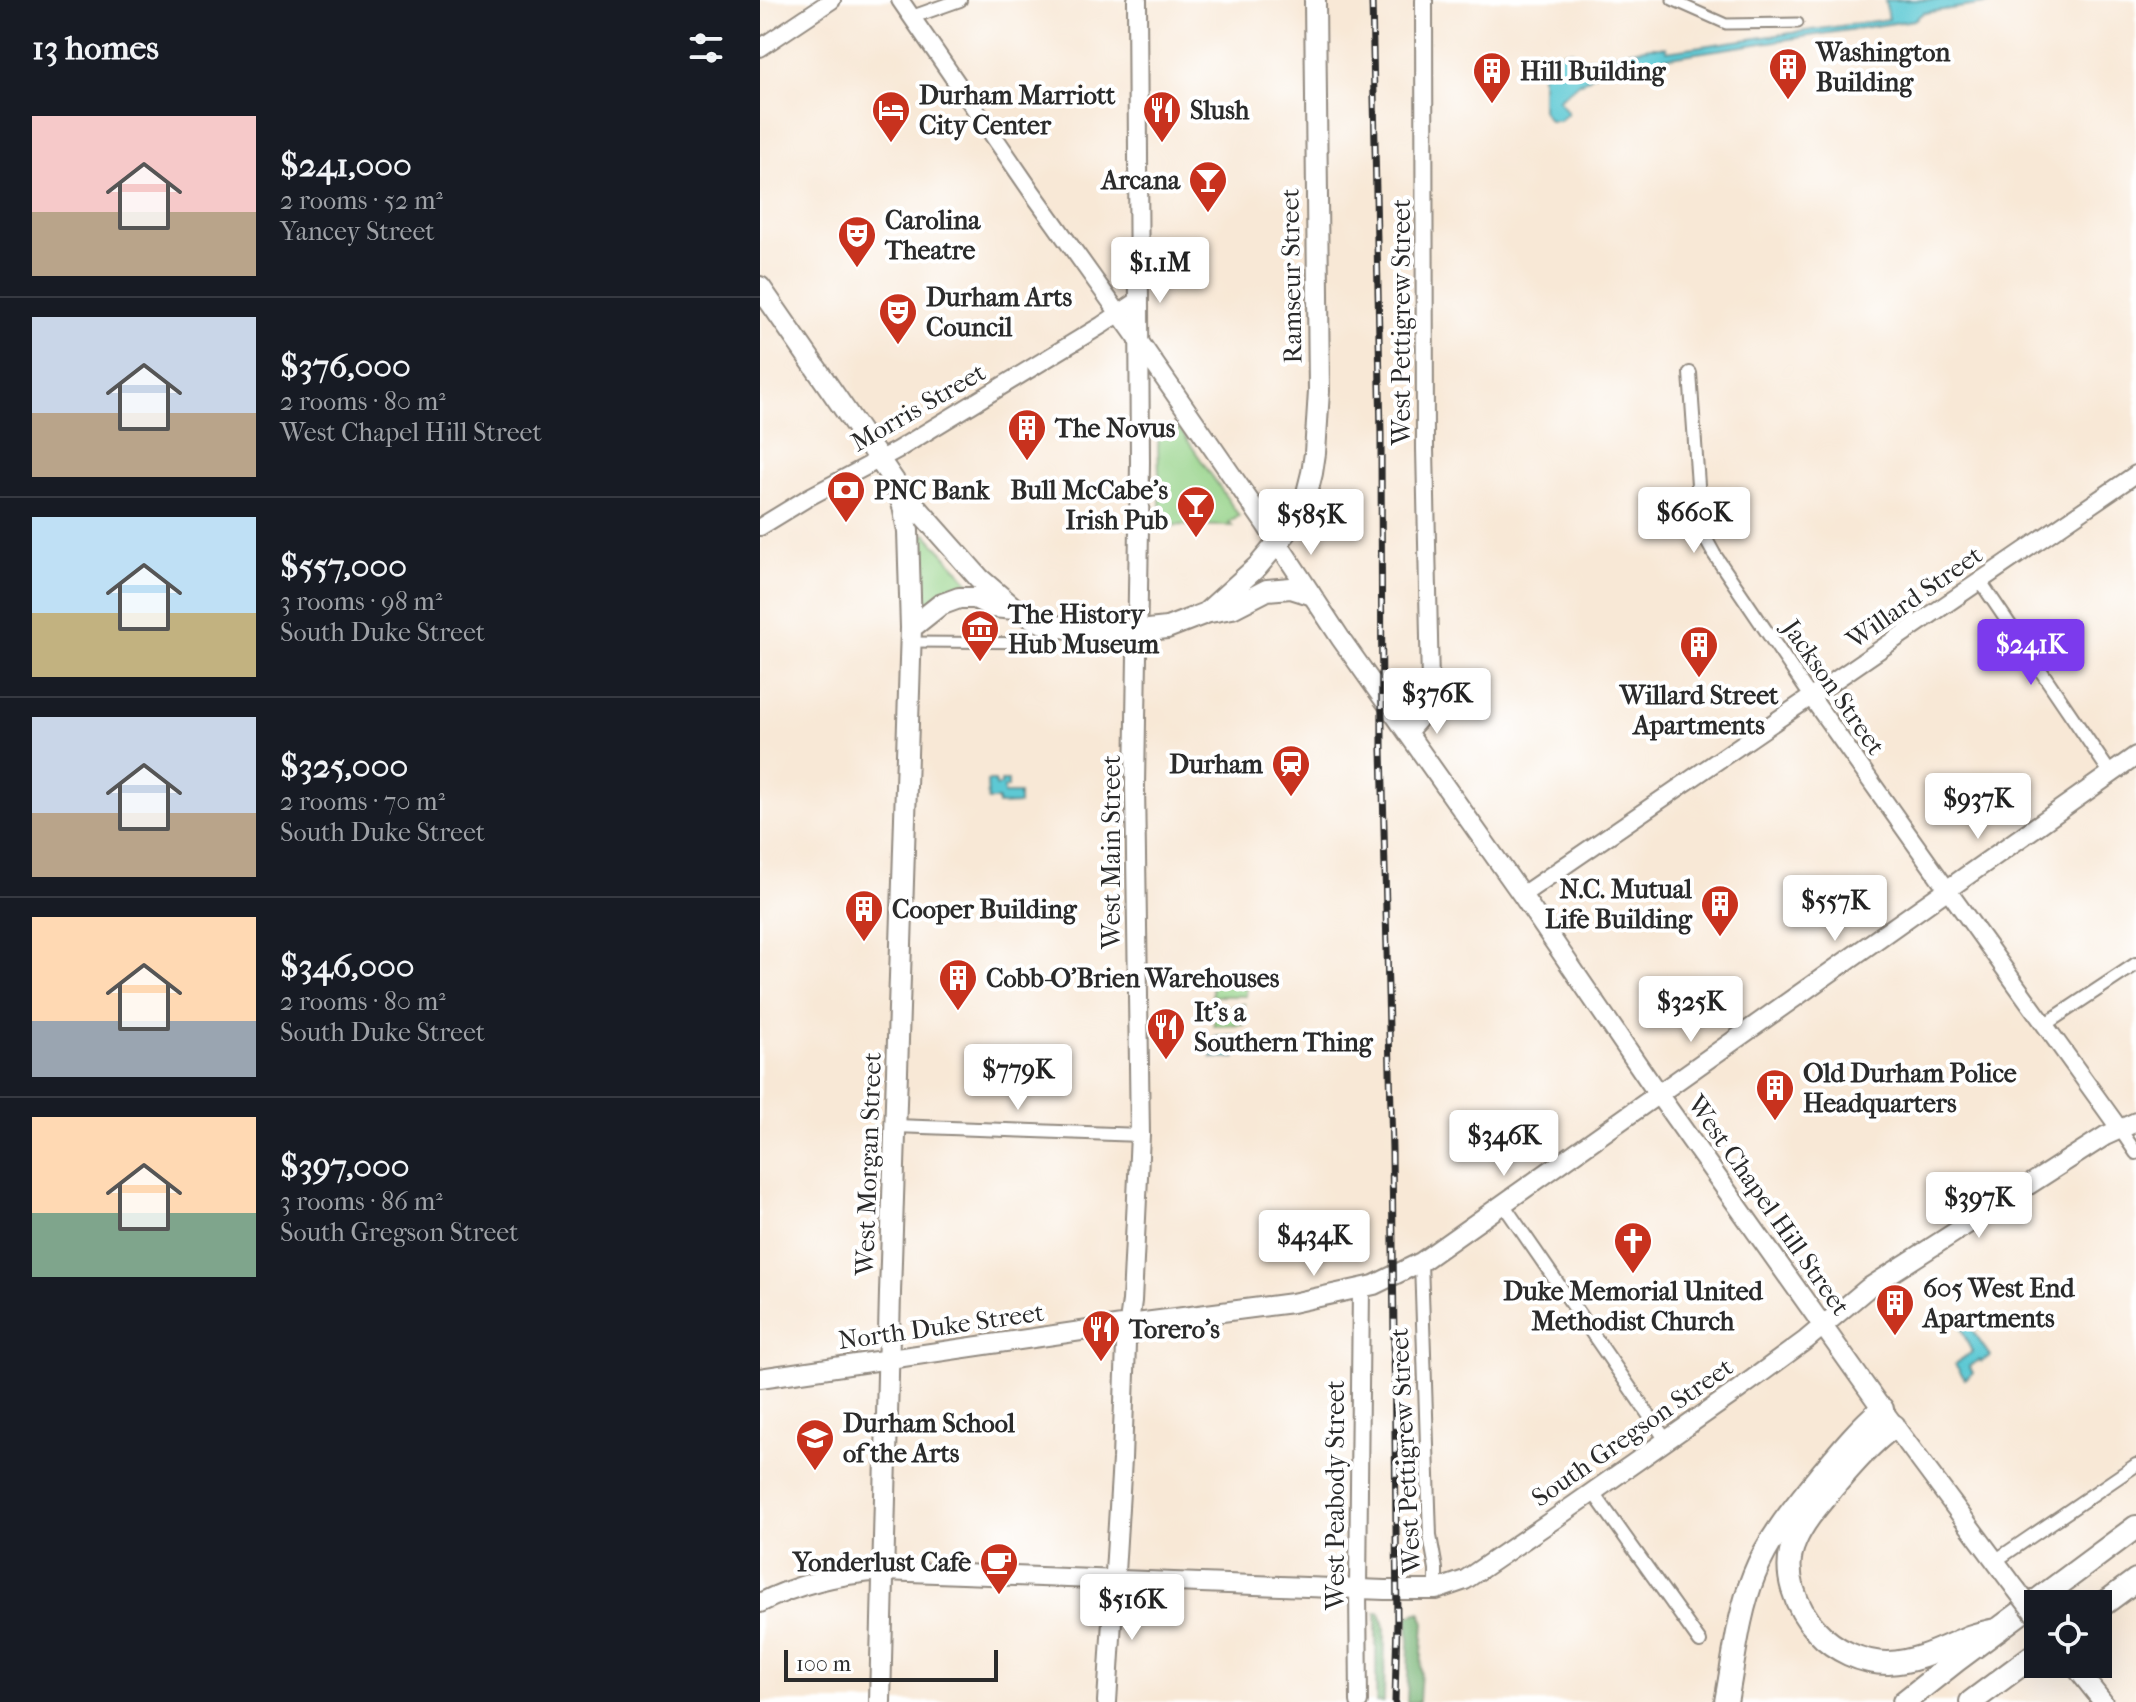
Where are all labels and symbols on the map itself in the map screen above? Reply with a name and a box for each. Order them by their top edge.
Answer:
place label: Washington Building [1815,37,1951,98]
building icon: Washington Building [1767,46,1809,101]
building icon: Hill Building [1471,50,1513,105]
place label: Hill Building [1520,56,1666,87]
place label: Durham Marriott City Center [919,80,1116,141]
hotel icon: Durham Marriott City Center [870,89,912,144]
restaurant icon: Slush [1141,89,1183,144]
place label: Slush [1190,95,1250,126]
bar icon: Arcana [1187,159,1229,214]
place label: Arcana [1100,165,1181,196]
street label: Ramseur Street [1274,187,1309,364]
street label: West Pettigrew Street [1386,198,1417,446]
place label: Carolina Theatre [884,205,981,266]
theatre icon: Carolina Theatre [836,214,878,269]
pin: $1.1M [1104,237,1216,305]
place label: Durham Arts Council [926,282,1073,343]
theatre icon: Durham Arts Council [877,291,919,346]
street label: Morris Street [846,356,992,458]
building icon: The Novus [1006,407,1048,462]
place label: The Novus [1054,413,1176,444]
bank icon: PNC Bank [825,469,867,524]
place label: PNC Bank [874,475,991,506]
place label: Bull McCabe's Irish Pub [1010,475,1168,536]
bar icon: Bull McCabe's Irish Pub [1175,484,1217,539]
pin: $660K [1638,487,1750,555]
pin: $585K [1255,489,1367,557]
street label: Willard Street [1840,539,1989,656]
place label: The History Hub Museum [1007,599,1159,660]
museum icon: The History Hub Museum [959,608,1001,663]
street label: Jackson Street [1774,612,1892,761]
pin: $241K [1975,619,2087,687]
building icon: Willard Street Apartments [1678,624,1720,679]
pin: $376K [1381,668,1493,736]
place label: Willard Street Apartments [1619,680,1779,741]
station icon: Durham [1270,743,1312,798]
place label: Durham [1169,749,1263,780]
street label: West Main Street [1096,754,1127,950]
pin: $937K [1922,773,2034,841]
place label: N.C. Mutual Life Building [1545,874,1693,935]
pin: $557K [1779,875,1891,943]
building icon: N.C. Mutual Life Building [1699,883,1741,938]
building icon: Cooper Building [843,888,885,943]
place label: Cooper Building [892,894,1078,925]
building icon: Cobb-O'Brien Warehouses [937,957,979,1012]
place label: Cobb-O'Brien Warehouses [986,963,1280,994]
pin: $325K [1635,976,1747,1044]
place label: It’s a Southern Thing [1194,997,1374,1058]
restaurant icon: It’s a Southern Thing [1145,1006,1187,1061]
pin: $779K [962,1044,1074,1112]
street label: West Morgan Street [849,1051,888,1277]
place label: Old Durham Police Headquarters [1803,1058,2017,1119]
building icon: Old Durham Police Headquarters [1754,1067,1796,1122]
street label: West Chapel Hill Street [1680,1088,1857,1322]
pin: $346K [1448,1110,1560,1178]
pin: $397K [1923,1172,2035,1240]
pin: $434K [1258,1210,1370,1278]
church icon: Duke Memorial United Methodist Church [1612,1220,1654,1275]
place label: 605 West End Apartments [1921,1273,2075,1334]
place label: Duke Memorial United Methodist Church [1503,1276,1764,1337]
building icon: 605 West End Apartments [1874,1282,1916,1337]
street label: North Duke Street [836,1297,1047,1356]
restaurant icon: Torero's [1080,1308,1122,1363]
place label: Torero's [1128,1314,1220,1345]
street label: West Pettigrew Street [1384,1326,1427,1576]
street label: South Gregson Street [1526,1351,1739,1513]
street label: West Peabody Street [1320,1379,1351,1611]
place label: Durham School of the Arts [843,1408,1016,1469]
school or university icon: Durham School of the Arts [794,1417,836,1472]
cafe icon: Yonderlust Cafe [978,1541,1020,1596]
place label: Yonderlust Cafe [791,1547,971,1578]
pin: $516K [1076,1574,1188,1642]
scale bar [784,1646,998,1682]

